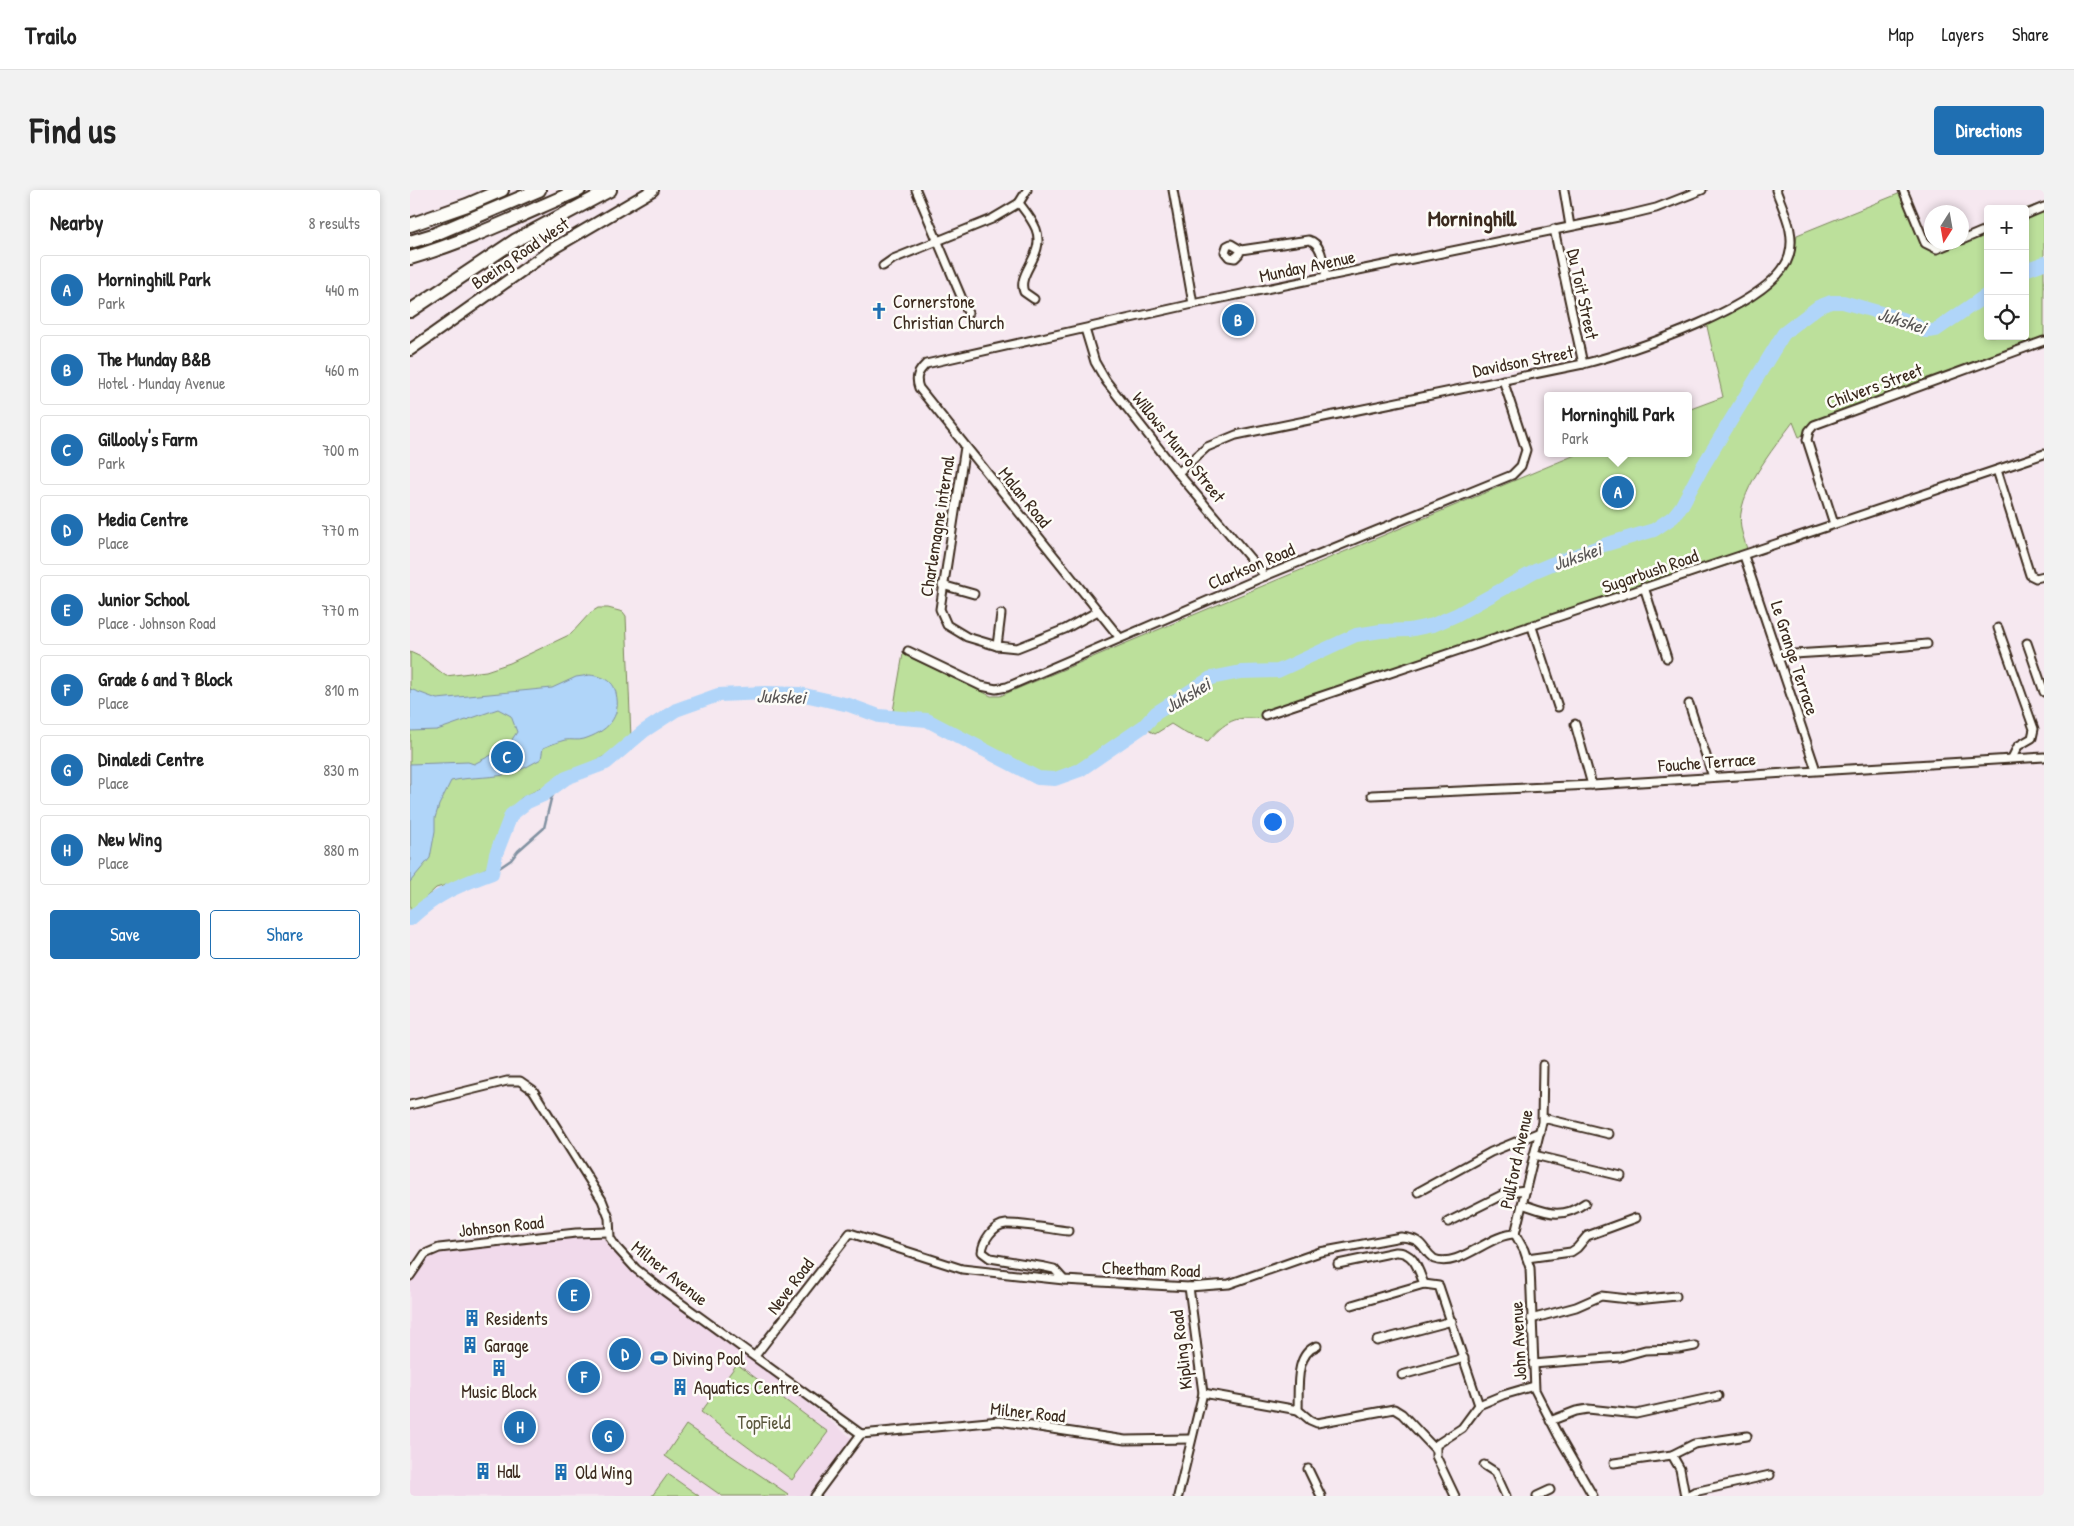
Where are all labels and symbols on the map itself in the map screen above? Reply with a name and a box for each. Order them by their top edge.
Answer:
district label: Morninghill [1428,203,1517,234]
north arrow [1924,205,1969,250]
street label: Boeing Road West [466,211,574,295]
street label: Munday Avenue [1257,244,1357,288]
street label: Du Toit Street [1561,246,1605,342]
place label: Cornerstone Christian Church [893,289,1004,335]
water label: Jukskei [1874,300,1931,341]
church icon: Cornerstone Christian Church [869,301,889,321]
pin: B [1222,301,1254,339]
street label: Davidson Street [1470,339,1576,383]
street label: Chilvers Street [1822,357,1926,415]
street label: Willows Munro Street [1127,386,1232,508]
street label: Charlemagne internal [914,453,961,598]
street label: Malan Road [993,461,1057,533]
pin: A [1602,473,1634,511]
water label: Jukskei [1549,535,1606,576]
street label: Clarkson Road [1204,537,1298,595]
street label: Sugarbush Road [1599,543,1701,599]
street label: Le Grange Terrace [1765,598,1825,718]
water label: Jukskei [1159,670,1216,719]
water label: Jukskei [756,682,808,710]
pin: C [491,738,523,776]
street label: Fouche Terrace [1656,746,1757,778]
your location [1260,809,1286,835]
street label: Pullford Avenue [1493,1107,1539,1211]
street label: Johnson Road [457,1209,545,1243]
street label: Milner Avenue [627,1234,713,1312]
street label: Neve Road [761,1253,819,1319]
street label: Cheetham Road [1101,1255,1201,1283]
pin: E [558,1276,590,1314]
street label: John Avenue [1503,1301,1533,1381]
place label: Residents [486,1306,548,1331]
building icon: Residents [462,1308,482,1328]
street label: Kipling Road [1164,1309,1198,1391]
place label: Garage [484,1333,529,1358]
building icon: Garage [460,1335,480,1355]
pin: D [609,1335,641,1373]
place label: Diving Pool [673,1346,745,1371]
sports icon: Diving Pool [649,1348,669,1368]
building icon: Music Block [489,1358,509,1378]
pin: F [568,1358,600,1396]
place label: Aquatics Centre [694,1375,799,1400]
building icon: Aquatics Centre [670,1377,690,1397]
place label: Music Block [461,1379,537,1404]
street label: Milner Road [989,1396,1067,1428]
pin: H [504,1408,536,1446]
park label: TopField [737,1410,791,1435]
pin: G [592,1417,624,1455]
place label: Hall [497,1459,520,1484]
place label: Old Wing [575,1460,632,1485]
building icon: Hall [473,1461,493,1481]
building icon: Old Wing [551,1462,571,1482]

